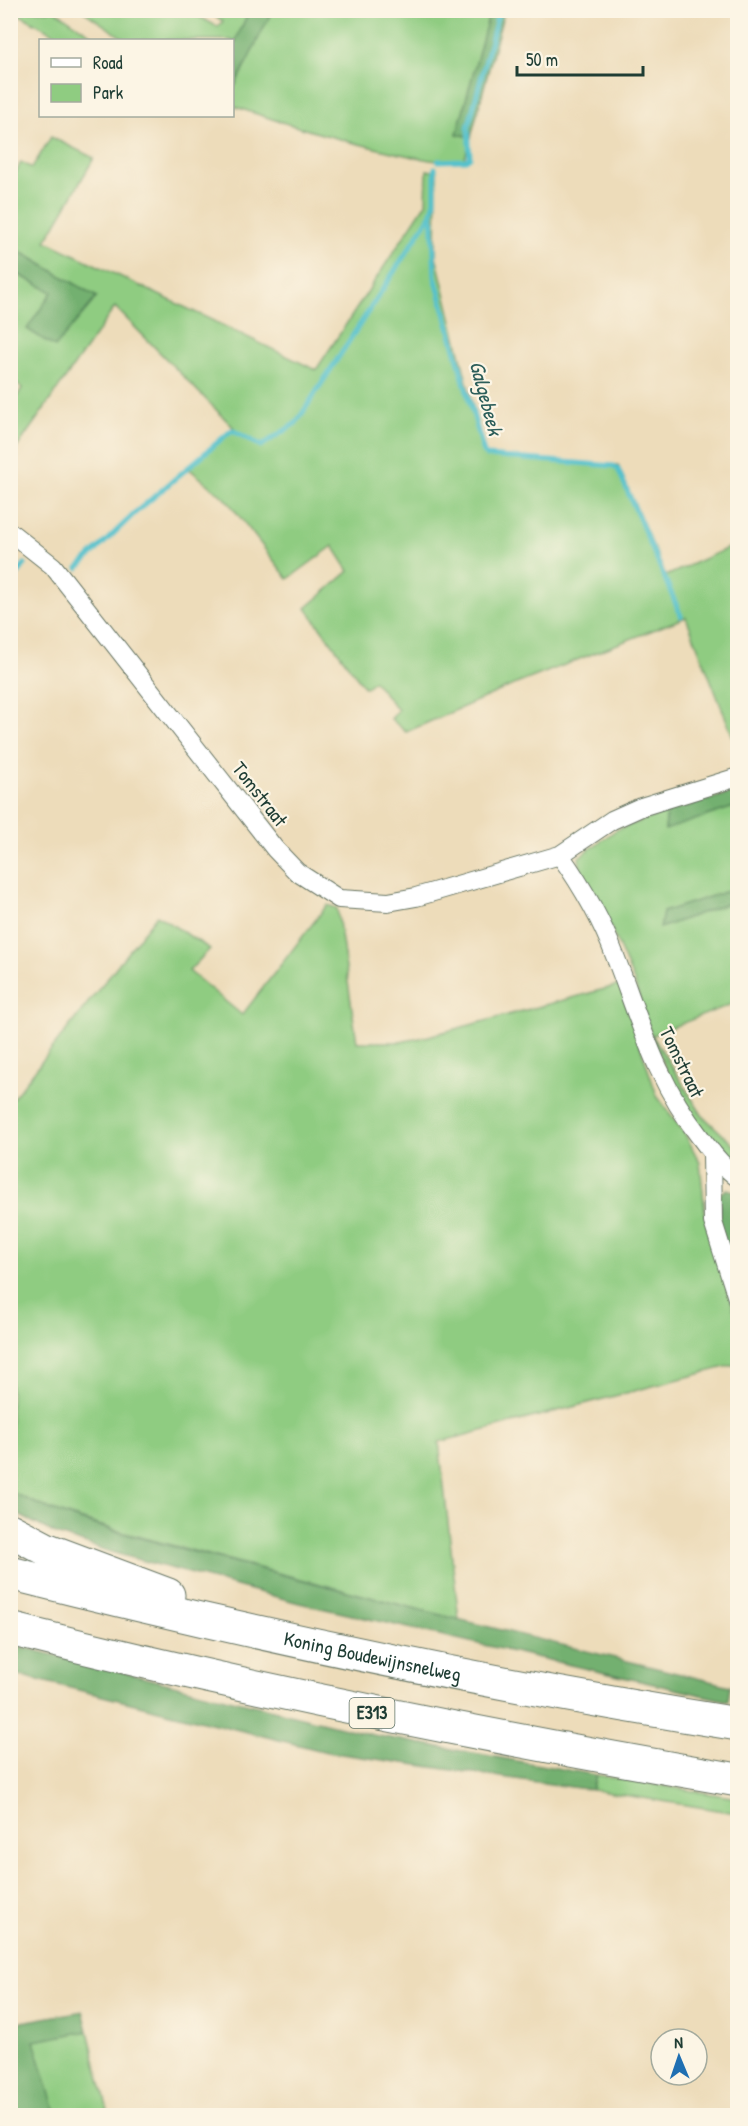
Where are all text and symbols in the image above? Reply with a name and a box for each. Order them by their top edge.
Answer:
legend [39,39,234,117]
scale bar [517,39,643,77]
text: 50 m [526,47,558,72]
text: Road [93,50,123,75]
text: Park [93,80,124,105]
water label: Galgebeek [463,358,511,440]
street label: Tomstraat [226,755,295,833]
street label: Tomstraat [654,1022,712,1103]
street label: Koning Boudewijnsnelweg [281,1624,464,1687]
road number: E313 [350,1698,394,1728]
north arrow [649,2027,709,2087]
text: N [674,2031,684,2053]

